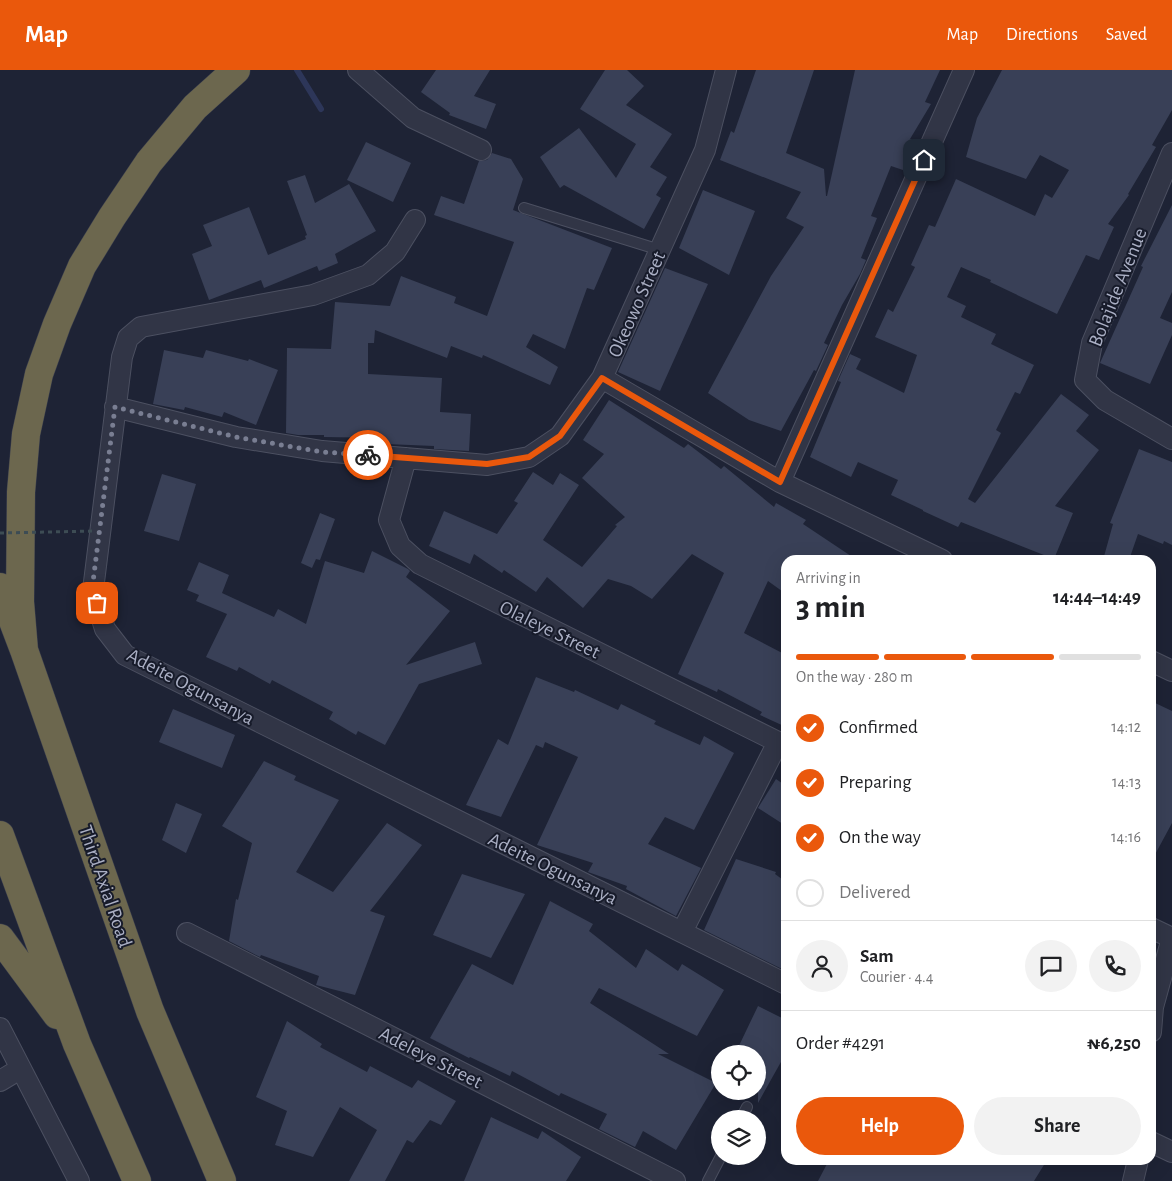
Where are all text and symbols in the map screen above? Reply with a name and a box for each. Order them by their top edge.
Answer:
text: Map [25,23,68,47]
text: Map [947,26,978,44]
text: Directions [1006,26,1078,44]
text: Saved [1106,26,1147,44]
pin [903,139,945,181]
icon: home [910,146,938,174]
street label: Bolajide Avenue [1085,225,1151,349]
street label: Okeowo Street [605,248,669,360]
courier [343,430,393,480]
icon: bike [354,441,382,469]
text: Arriving in [796,570,861,586]
pin [76,582,118,624]
text: 14:44–14:49 [1053,588,1141,607]
icon: bag [83,589,111,617]
text: 3 min [796,591,866,623]
street label: Olaleye Street [496,597,603,663]
street label: Adeite Ogunsanya [124,645,257,729]
text: On the way · 280 m [796,669,913,685]
icon: check [796,714,824,742]
text: Confirmed [839,718,918,737]
text: 14:12 [1111,719,1141,735]
icon: check [796,769,824,797]
text: Preparing [839,773,912,792]
text: 14:13 [1112,774,1141,790]
street label: Third Axial Road [75,823,135,950]
icon: check [796,824,824,852]
text: On the way [839,828,921,847]
street label: Adeite Ogunsanya [485,829,620,909]
text: 14:16 [1111,829,1141,845]
text: Delivered [839,883,911,902]
button: person [796,940,848,992]
button: chat [1025,940,1077,992]
button: phone [1089,940,1141,992]
text: Sam [860,947,894,966]
text: Courier · 4.4 [860,969,933,985]
street label: Adeleye Street [376,1023,486,1093]
text: Order #4291 [796,1034,885,1053]
text: ₦6,250 [1087,1034,1141,1053]
map controls [711,1045,766,1165]
button: locate [711,1045,766,1100]
button: Help [796,1097,964,1155]
button: Share [974,1097,1141,1155]
button: layers [711,1110,766,1165]

